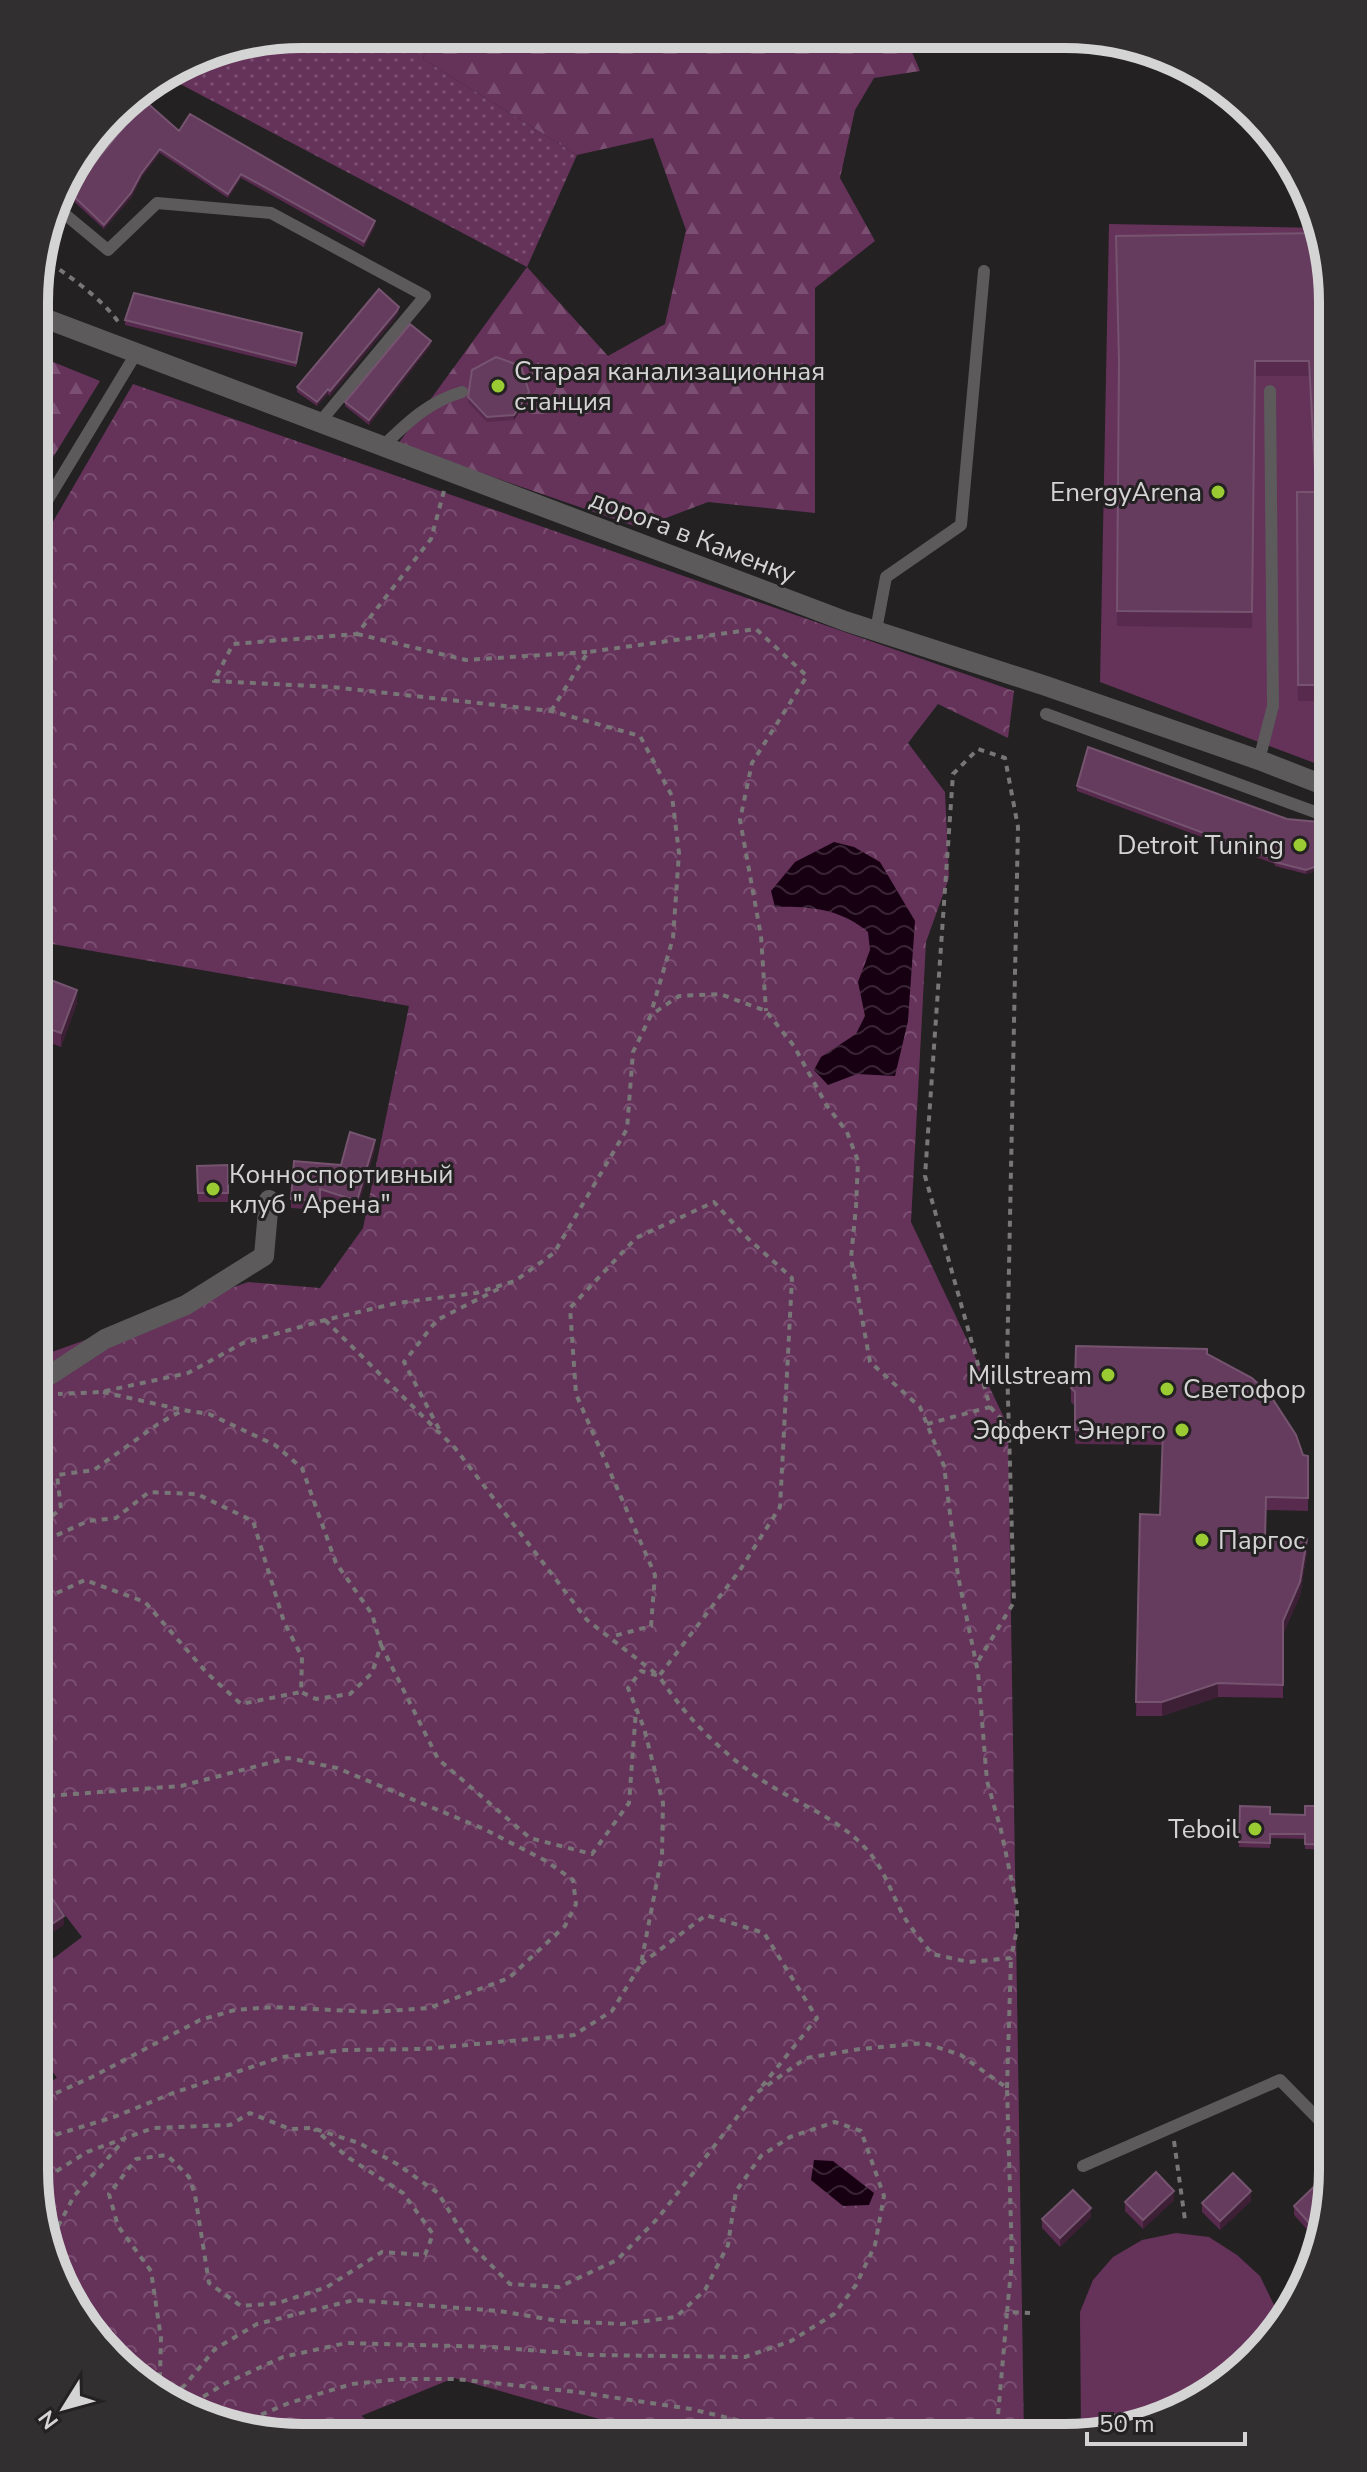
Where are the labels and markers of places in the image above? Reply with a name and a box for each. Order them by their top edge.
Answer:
place label: Старая канализационная станция [514,354,825,419]
marker: Старая канализационная станция [489,377,507,395]
place label: EnergyArena [1050,475,1202,510]
marker: EnergyArena [1209,483,1227,501]
place label: Detroit Tuning [1117,828,1284,863]
marker: Detroit Tuning [1291,836,1309,854]
place label: Конноспортивный клуб "Арена" [229,1157,453,1222]
marker: Конноспортивный клуб "Арена" [204,1180,222,1198]
place label: Millstream [968,1358,1092,1393]
marker: Millstream [1099,1366,1117,1384]
place label: Светофор [1183,1372,1306,1407]
marker: Светофор [1158,1380,1176,1398]
place label: Эффект Энерго [973,1413,1166,1448]
marker: Эффект Энерго [1173,1421,1191,1439]
place label: Паргос [1218,1523,1305,1558]
marker: Паргос [1193,1531,1211,1549]
place label: Teboil [1168,1812,1239,1847]
marker: Teboil [1246,1820,1264,1838]

